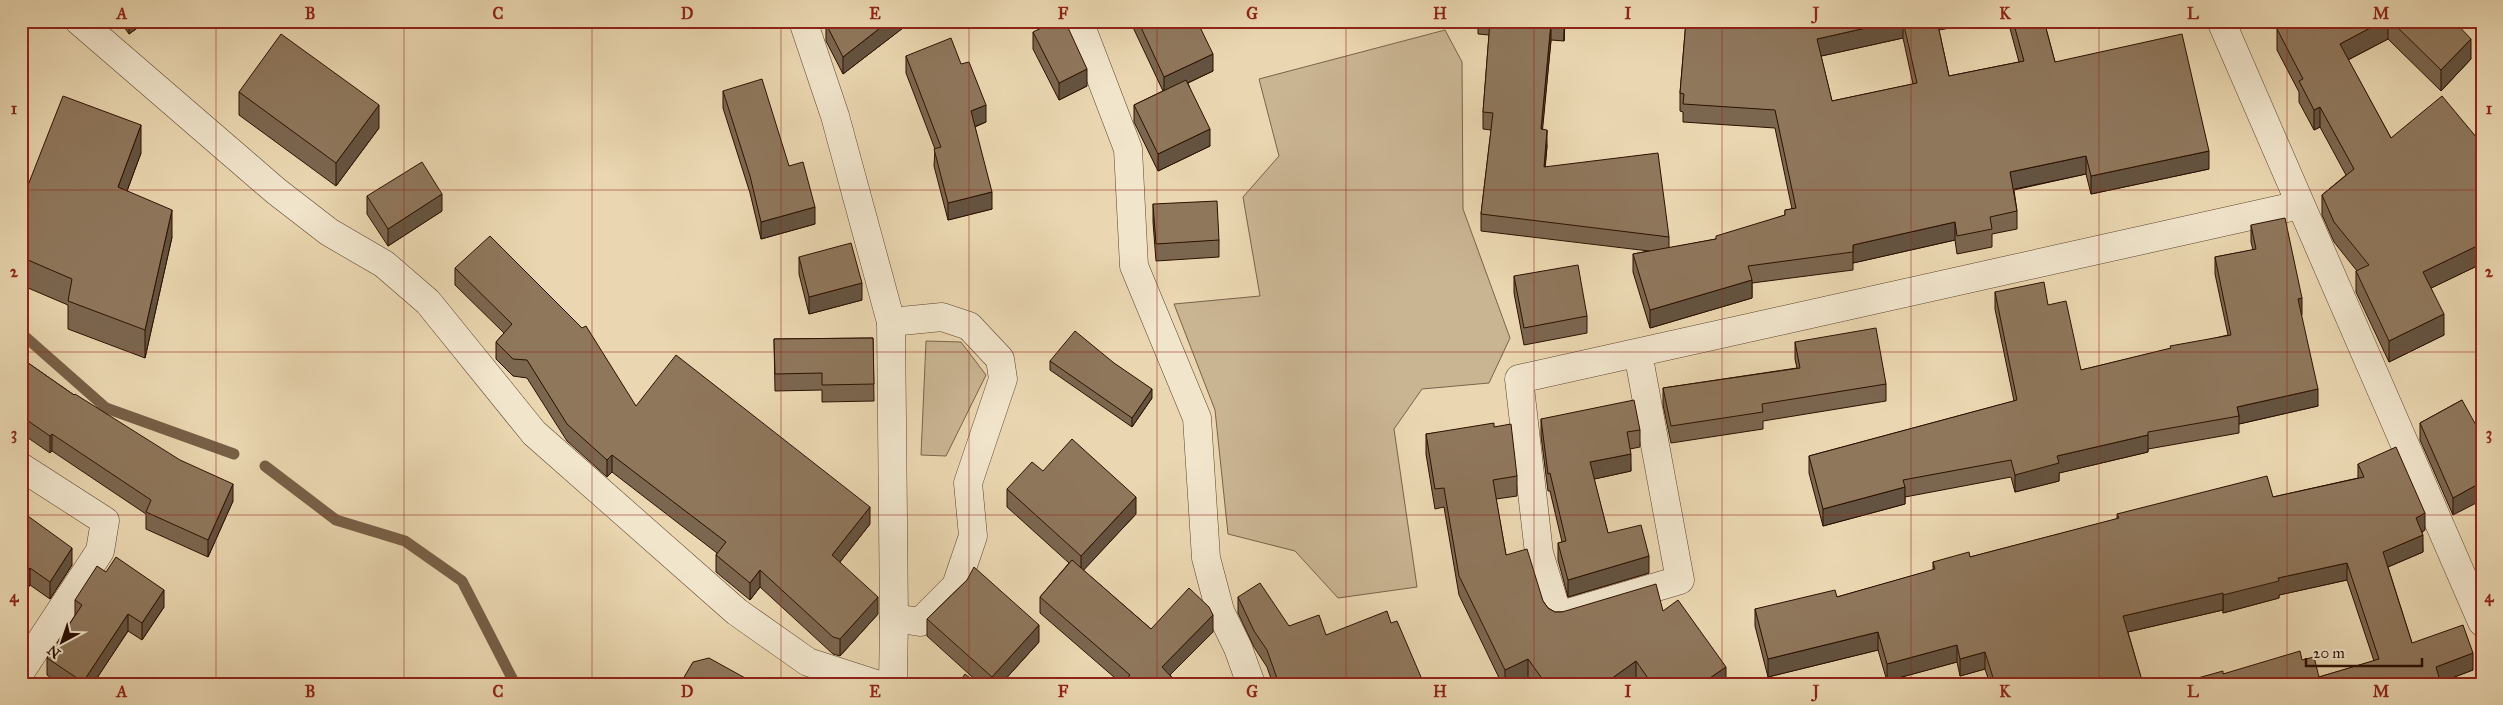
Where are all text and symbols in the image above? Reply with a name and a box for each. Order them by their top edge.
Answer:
text: A [116,4,128,23]
text: B [305,4,315,23]
text: C [493,4,504,23]
text: D [681,4,694,23]
text: E [869,4,881,23]
text: F [1058,4,1069,23]
text: G [1246,4,1258,23]
text: H [1433,4,1447,23]
text: I [1625,4,1632,23]
text: J [1811,4,1820,24]
text: K [1999,4,2011,23]
text: L [2187,4,2199,23]
text: M [2373,4,2390,23]
text: 1 [11,99,18,118]
text: 1 [2486,99,2493,118]
text: 2 [10,262,19,281]
text: 2 [2485,262,2494,281]
text: 3 [11,424,17,444]
text: 3 [2486,424,2492,444]
text: 4 [10,587,20,607]
text: 4 [2485,587,2495,607]
north arrow [38,618,88,668]
scale bar [2306,635,2422,667]
text: N [44,641,64,662]
text: 20 m [2313,644,2345,662]
text: A [116,682,128,701]
text: B [305,682,315,701]
text: C [493,682,504,701]
text: D [681,682,694,701]
text: E [869,682,881,701]
text: F [1058,682,1069,701]
text: G [1246,682,1258,701]
text: H [1433,682,1447,701]
text: I [1625,682,1632,701]
text: J [1811,682,1820,702]
text: K [1999,682,2011,701]
text: L [2187,682,2199,701]
text: M [2373,682,2390,701]

